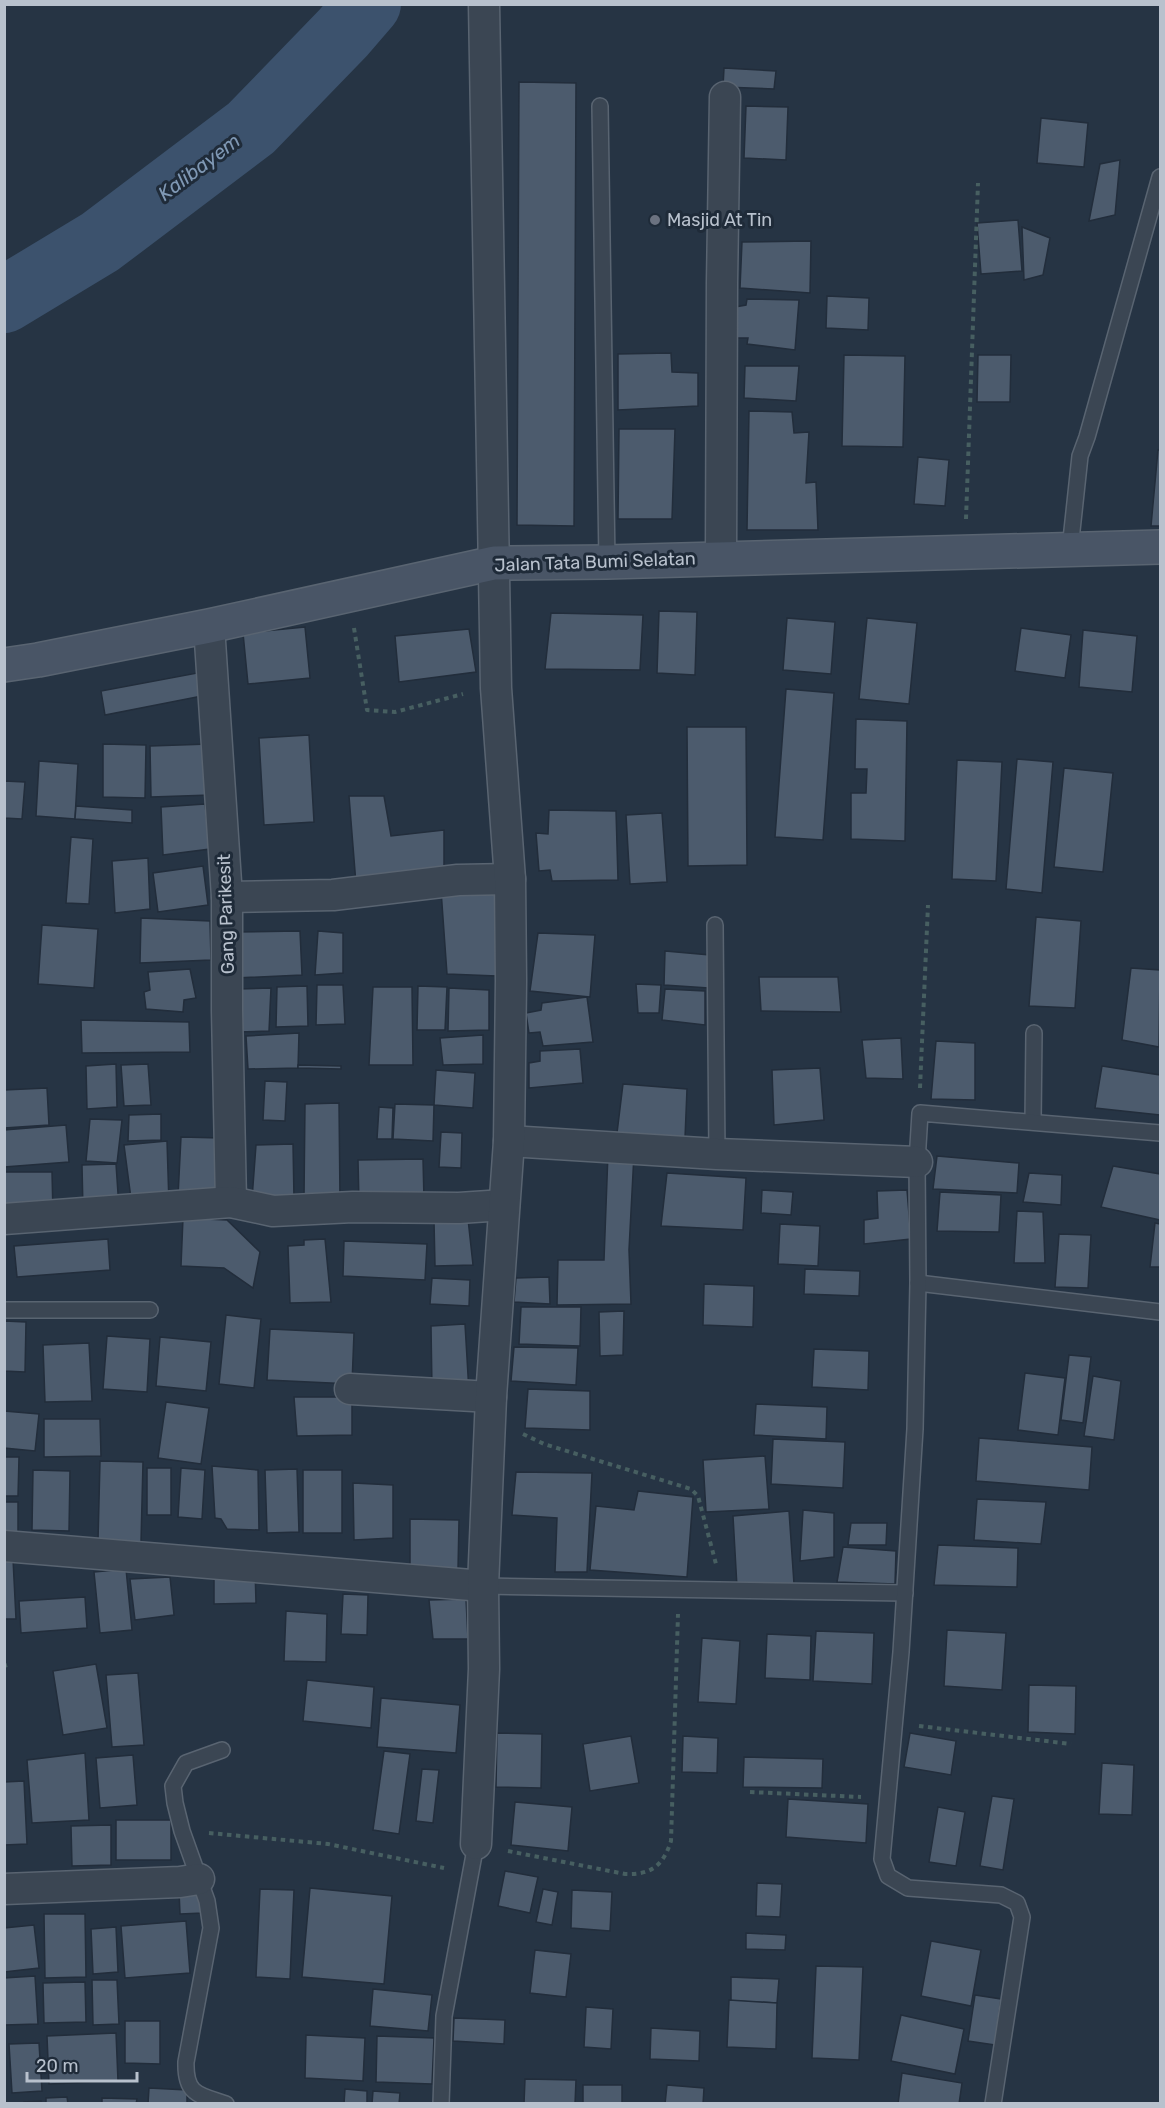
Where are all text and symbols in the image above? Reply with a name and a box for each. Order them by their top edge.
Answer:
water label: Kalibayem [153,128,245,206]
place label: Masjid At Tin [667,209,772,231]
marker: Masjid At Tin [648,213,662,227]
street label: Jalan Tata Bumi Selatan [494,547,696,577]
street label: Gang Parikesit [213,854,239,974]
scale bar [27,2045,136,2083]
text: 20 m [36,2055,78,2077]

